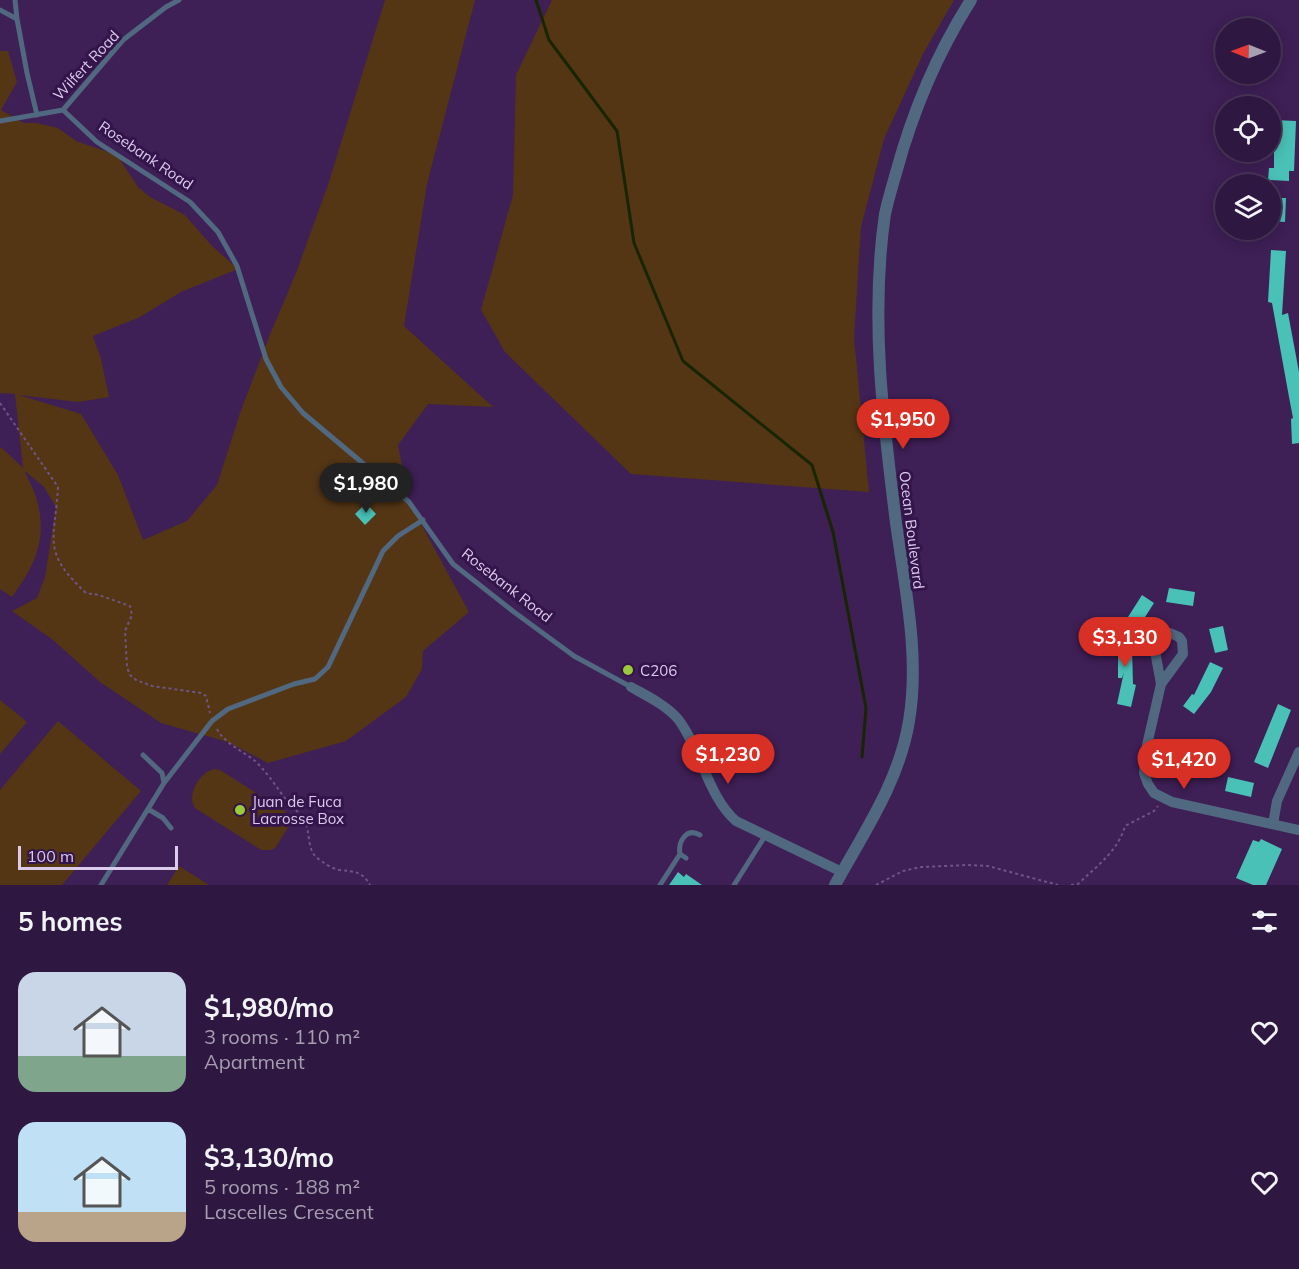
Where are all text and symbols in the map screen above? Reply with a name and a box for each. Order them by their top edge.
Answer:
north arrow [1215,18,1281,84]
map controls [1215,18,1281,240]
street label: Wilfert Road [49,26,123,104]
button: locate [1215,96,1281,162]
street label: Rosebank Road [95,116,197,194]
button: layers [1215,174,1281,240]
pin: $1,950 [854,399,952,450]
text: $1,950 [871,406,935,431]
pin: $1,980 [317,463,415,514]
text: $1,980 [334,470,398,495]
street label: Ocean Boulevard [895,470,929,590]
street label: Rosebank Road [458,544,556,626]
pin: $3,130 [1076,617,1174,668]
text: $3,130 [1093,624,1157,649]
place label: C206 [640,661,677,680]
marker: C206 [621,663,635,677]
pin: $1,230 [679,734,777,785]
pin: $1,420 [1135,739,1233,790]
text: $1,230 [696,741,760,766]
text: $1,420 [1152,746,1216,771]
place label: Juan de Fuca Lacrosse Box [252,792,344,828]
marker: Juan de Fuca Lacrosse Box [233,803,247,817]
scale bar [18,843,178,870]
text: 100 m [27,846,74,866]
text: 5 homes [18,905,122,938]
icon: filters [1248,905,1281,938]
text: $1,980/mo [204,991,334,1024]
icon: home [66,996,138,1068]
icon: heart [1248,1016,1281,1049]
text: 3 rooms · 110 m² [204,1024,360,1049]
text: Apartment [204,1049,305,1074]
text: $3,130/mo [204,1141,334,1174]
icon: home [66,1146,138,1218]
icon: heart [1248,1166,1281,1199]
text: 5 rooms · 188 m² [204,1174,360,1199]
text: Lascelles Crescent [204,1199,374,1224]

